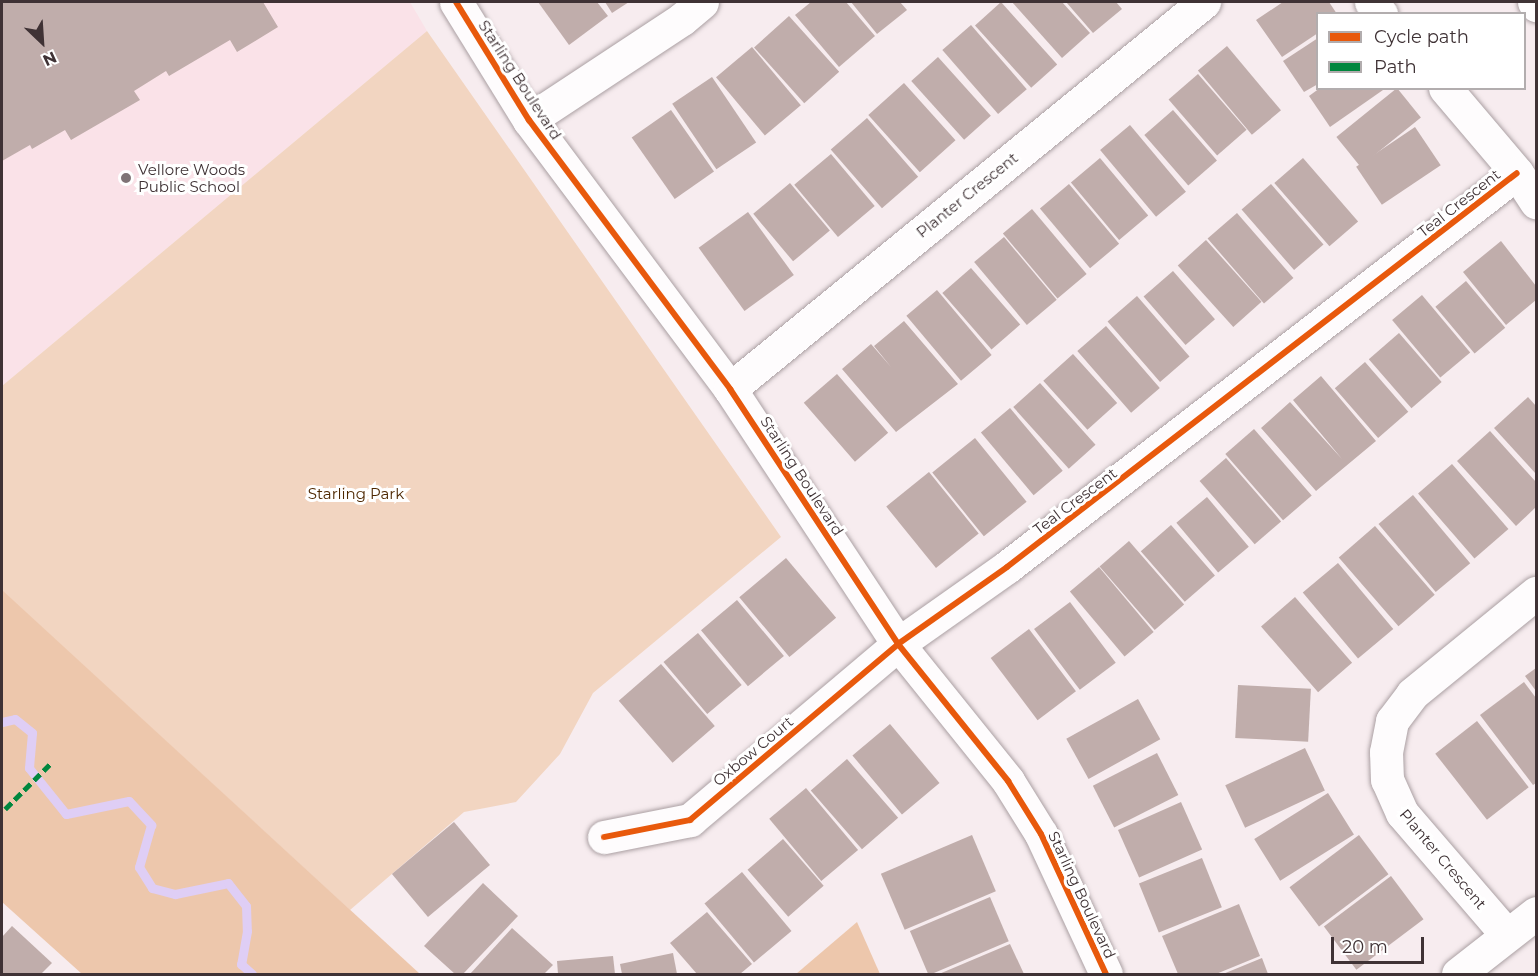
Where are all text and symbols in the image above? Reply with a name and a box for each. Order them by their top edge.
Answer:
north arrow [12,12,72,72]
legend [1316,12,1526,90]
street label: Starling Boulevard [475,17,565,143]
text: Cycle path [1374,26,1469,48]
text: N [40,47,60,70]
text: Path [1374,56,1417,78]
street label: Planter Crescent [913,149,1021,241]
place label: Vellore Woods Public School [138,160,245,195]
street label: Teal Crescent [1414,165,1504,241]
marker: Vellore Woods Public School [119,171,133,185]
street label: Starling Boulevard [757,413,847,539]
street label: Teal Crescent [1030,464,1120,538]
park label: Starling Park [308,485,404,503]
street label: Oxbow Court [709,712,797,790]
street label: Planter Crescent [1396,805,1490,913]
street label: Starling Boulevard [1045,828,1119,962]
scale bar [1334,925,1427,963]
text: 20 m [1342,936,1388,958]

